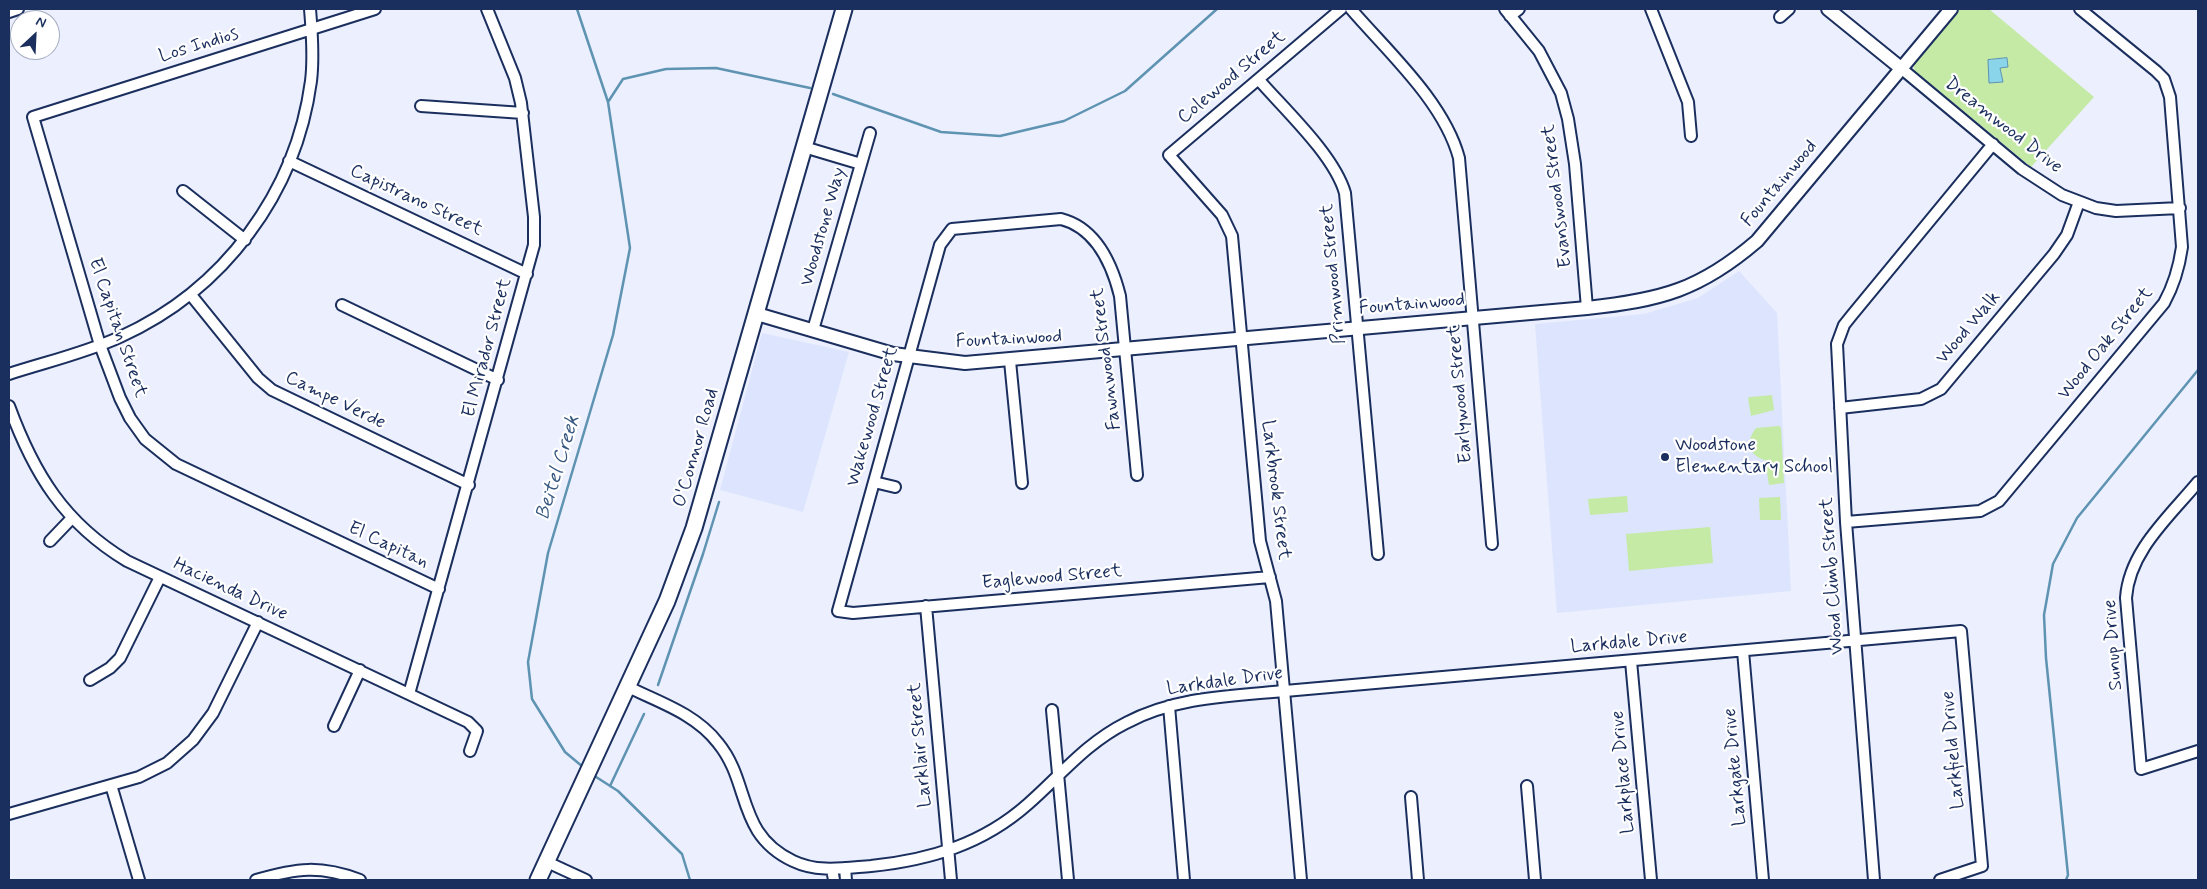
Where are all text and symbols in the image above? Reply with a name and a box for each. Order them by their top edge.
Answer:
north arrow [10,10,60,60]
text: N [33,12,49,32]
street label: Los Indios [157,23,241,69]
street label: Colewood Street [1174,26,1290,130]
street label: Dreamwood Drive [1939,73,2067,179]
street label: Evanswood Street [1538,123,1578,269]
street label: Fountainwood [1737,136,1823,232]
street label: Capistrano Street [346,160,486,242]
street label: Woodstone Way [796,165,852,289]
street label: Primwood Street [1317,203,1351,345]
street label: El Capitan Street [82,255,152,401]
street label: El Mirador Street [458,276,518,420]
street label: Wood Oak Street [2054,283,2158,405]
street label: Fawnwood Street [1087,287,1127,431]
street label: Wood Walk [1932,287,2006,369]
street label: Fountainwood [1358,289,1466,321]
street label: Earlywood Street [1444,324,1478,464]
street label: Fountainwood [955,326,1063,354]
street label: Wakewood Street [842,344,904,490]
street label: Campe Verde [281,367,389,435]
street label: O'Connor Road [669,386,725,510]
water label: Beitel Creek [532,413,586,523]
street label: Larkbrook Street [1255,419,1295,561]
place label: Woodstone Elementary School [1675,435,1833,479]
marker: Woodstone Elementary School [1659,451,1671,463]
street label: Wood Climb Street [1816,497,1850,655]
street label: El Capitan [344,517,432,575]
street label: Hacienda Drive [169,553,291,627]
street label: Eaglewood Street [981,561,1123,595]
street label: Sunup Drive [2099,599,2129,691]
street label: Larkdale Drive [1570,627,1688,659]
street label: Larkdale Drive [1165,663,1285,701]
street label: Larklair Street [904,682,938,808]
street label: Larkfield Drive [1937,690,1971,810]
street label: Larkgate Drive [1719,707,1753,827]
street label: Larkplace Drive [1607,709,1641,835]

